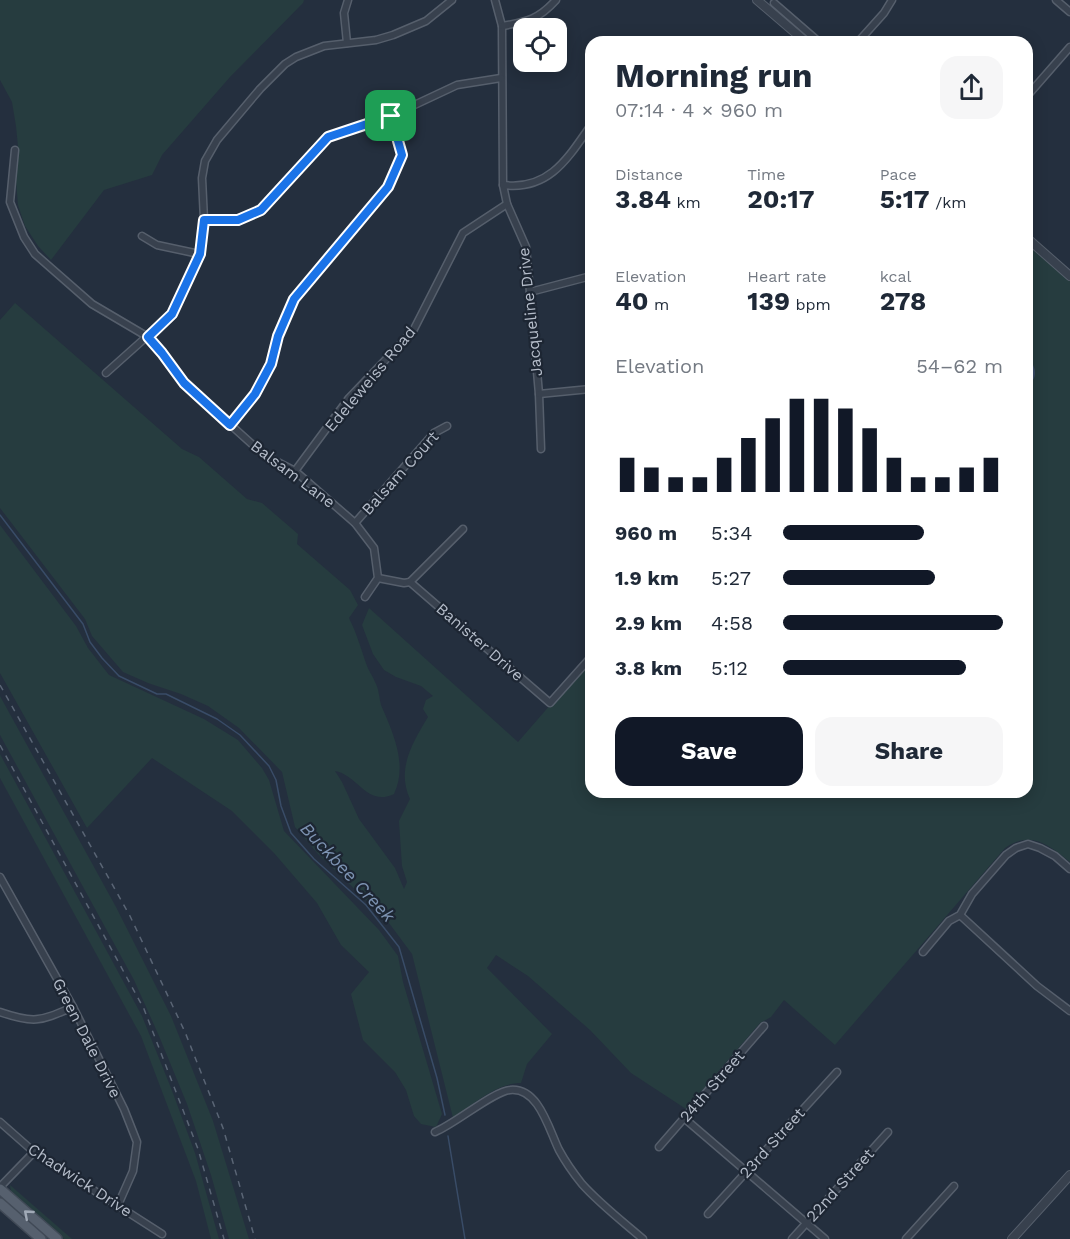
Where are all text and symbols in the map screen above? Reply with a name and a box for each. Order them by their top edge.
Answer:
map controls [513,18,567,72]
button: locate [513,18,567,72]
text: Morning run [615,56,812,95]
button: share [940,56,1003,119]
pin [365,90,416,141]
text: 07:14 · 4 × 960 m [615,98,783,122]
icon: arrive [374,99,407,132]
text: Distance [615,165,683,184]
text: Time [747,165,785,184]
text: Pace [880,165,917,184]
text: 3.84 [615,184,671,214]
text: 20:17 [747,184,814,214]
text: 5:17 [880,184,930,214]
text: km [671,193,701,212]
text: /km [930,193,966,212]
street label: Jacqueline Drive [514,247,546,377]
text: Elevation [615,267,686,286]
text: Heart rate [747,267,826,286]
text: kcal [880,267,911,286]
text: 40 [615,286,649,316]
text: 139 [747,286,790,316]
text: 278 [880,286,926,316]
text: m [649,295,669,314]
text: bpm [790,295,831,314]
street label: Edeleweiss Road [321,323,419,435]
text: Elevation [615,354,704,378]
text: 54–62 m [916,354,1003,378]
street label: Balsam Court [358,427,443,519]
street label: Balsam Lane [247,436,339,512]
text: 960 m [615,521,677,545]
text: 5:34 [711,521,752,545]
text: 1.9 km [615,566,679,590]
text: 5:27 [711,566,751,590]
street label: Banister Drive [432,599,528,685]
text: 2.9 km [615,611,682,635]
text: 4:58 [711,611,753,635]
text: 3.8 km [615,656,682,680]
text: 5:12 [711,656,748,680]
button: Save [615,717,803,786]
button: Share [815,717,1003,786]
water label: Buckbee Creek [296,818,400,927]
street label: Green Dale Drive [49,975,125,1101]
street label: 24th Street [676,1046,749,1126]
street label: 23rd Street [735,1104,809,1182]
street label: Chadwick Drive [24,1139,136,1221]
street label: 22nd Street [802,1144,878,1226]
one-way arrow [24,1210,35,1221]

